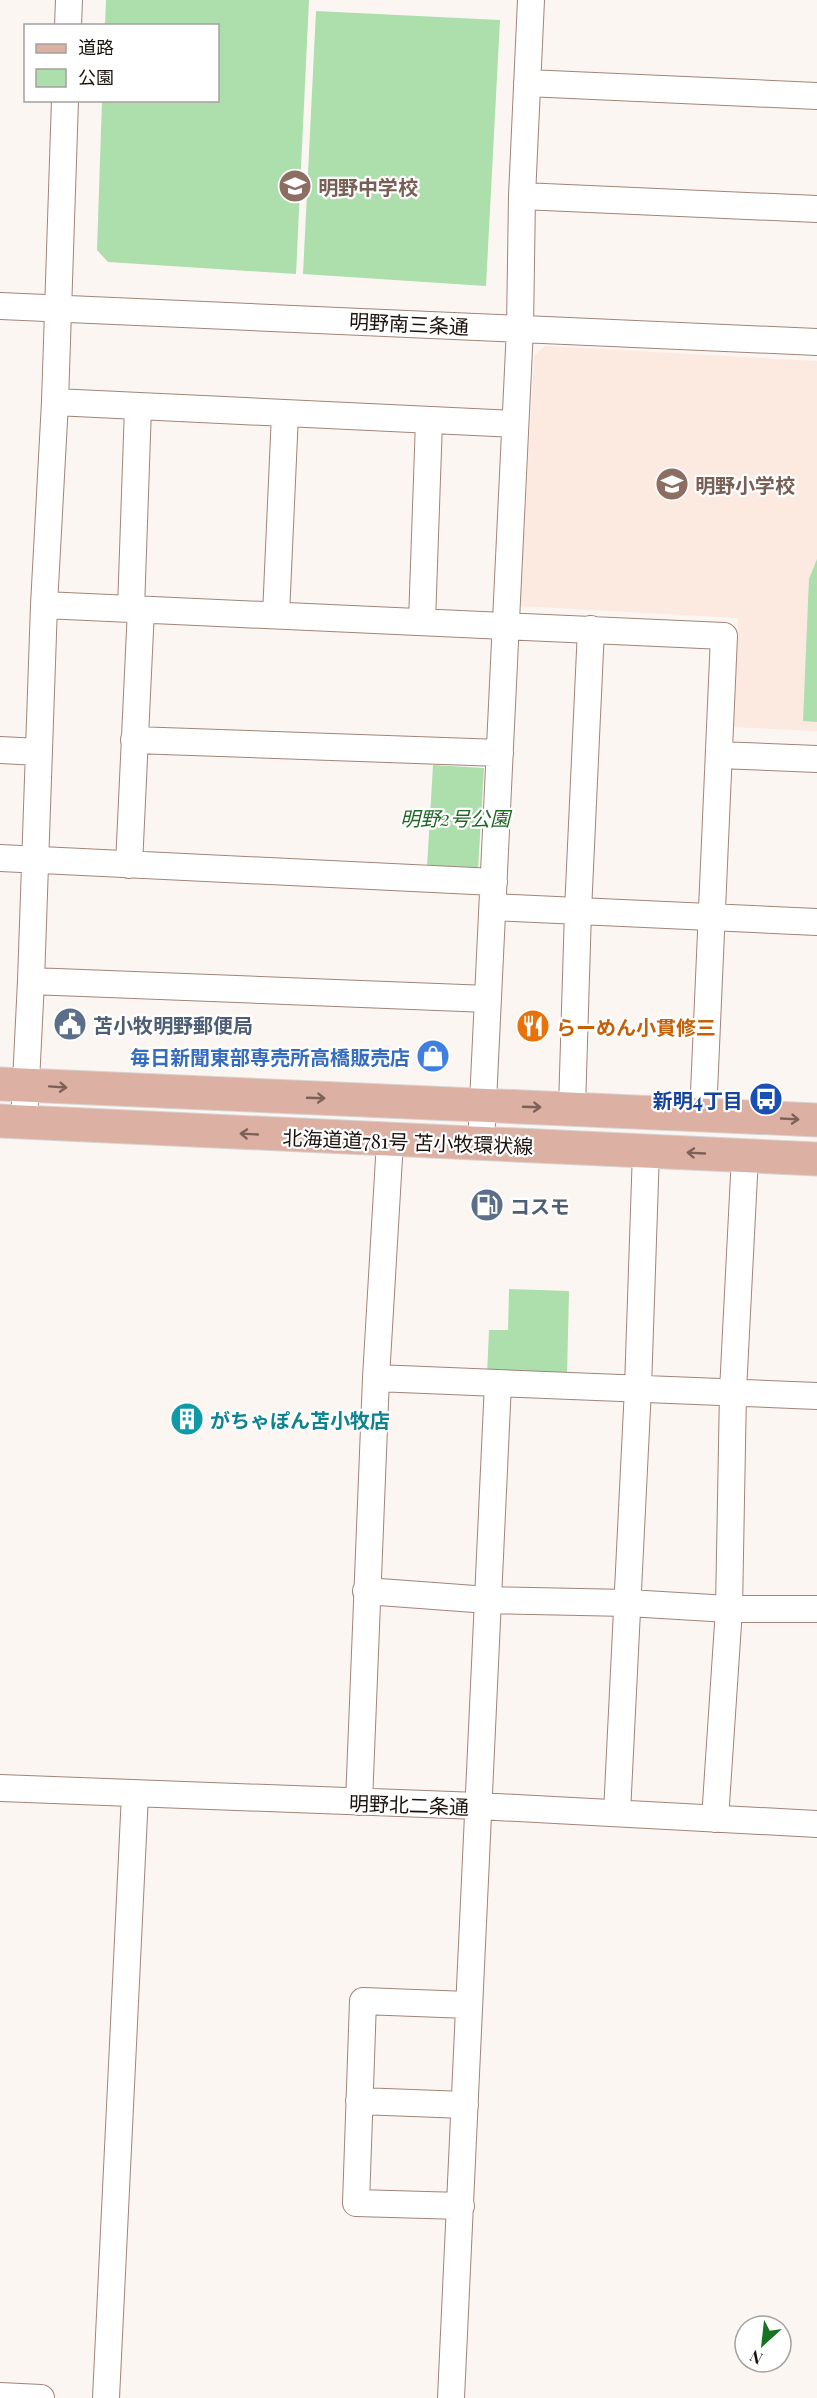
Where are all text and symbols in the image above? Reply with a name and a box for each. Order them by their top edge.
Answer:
legend [24,24,219,102]
text: 道路 [78,35,114,59]
text: 公園 [78,65,114,89]
school or university icon: 明野中学校 [277,168,313,204]
place label: 明野中学校 [318,173,418,200]
street label: 明野南三条通 [348,306,470,340]
school or university icon: 明野小学校 [654,466,690,502]
place label: 明野小学校 [695,471,795,498]
park label: 明野2号公園 [400,804,513,831]
public building icon: 苫小牧明野郵便局 [52,1006,88,1042]
restaurant icon: らーめん小貫修三 [515,1008,551,1044]
place label: 苫小牧明野郵便局 [93,1011,253,1038]
place label: らーめん小貫修三 [556,1013,716,1040]
shop icon: 毎日新聞東部専売所高橋販売店 [415,1038,451,1074]
place label: 毎日新聞東部専売所高橋販売店 [130,1043,410,1070]
one-way arrow [48,1081,68,1092]
bus stop icon: 新明4丁目 [748,1081,784,1117]
place label: 新明4丁目 [652,1086,743,1113]
one-way arrow [306,1093,326,1104]
one-way arrow [521,1101,541,1113]
one-way arrow [779,1114,799,1125]
street label: 北海道道781号 苫小牧環状線 [282,1123,534,1159]
one-way arrow [240,1128,260,1139]
one-way arrow [686,1147,706,1158]
fuel station icon: コスモ [469,1187,505,1223]
place label: コスモ [510,1192,570,1219]
building icon: がちゃぽん苫小牧店 [169,1401,205,1437]
place label: がちゃぽん苫小牧店 [210,1406,390,1433]
street label: 明野北二条通 [349,1788,469,1820]
north arrow [733,2314,793,2374]
text: N [746,2346,766,2370]

